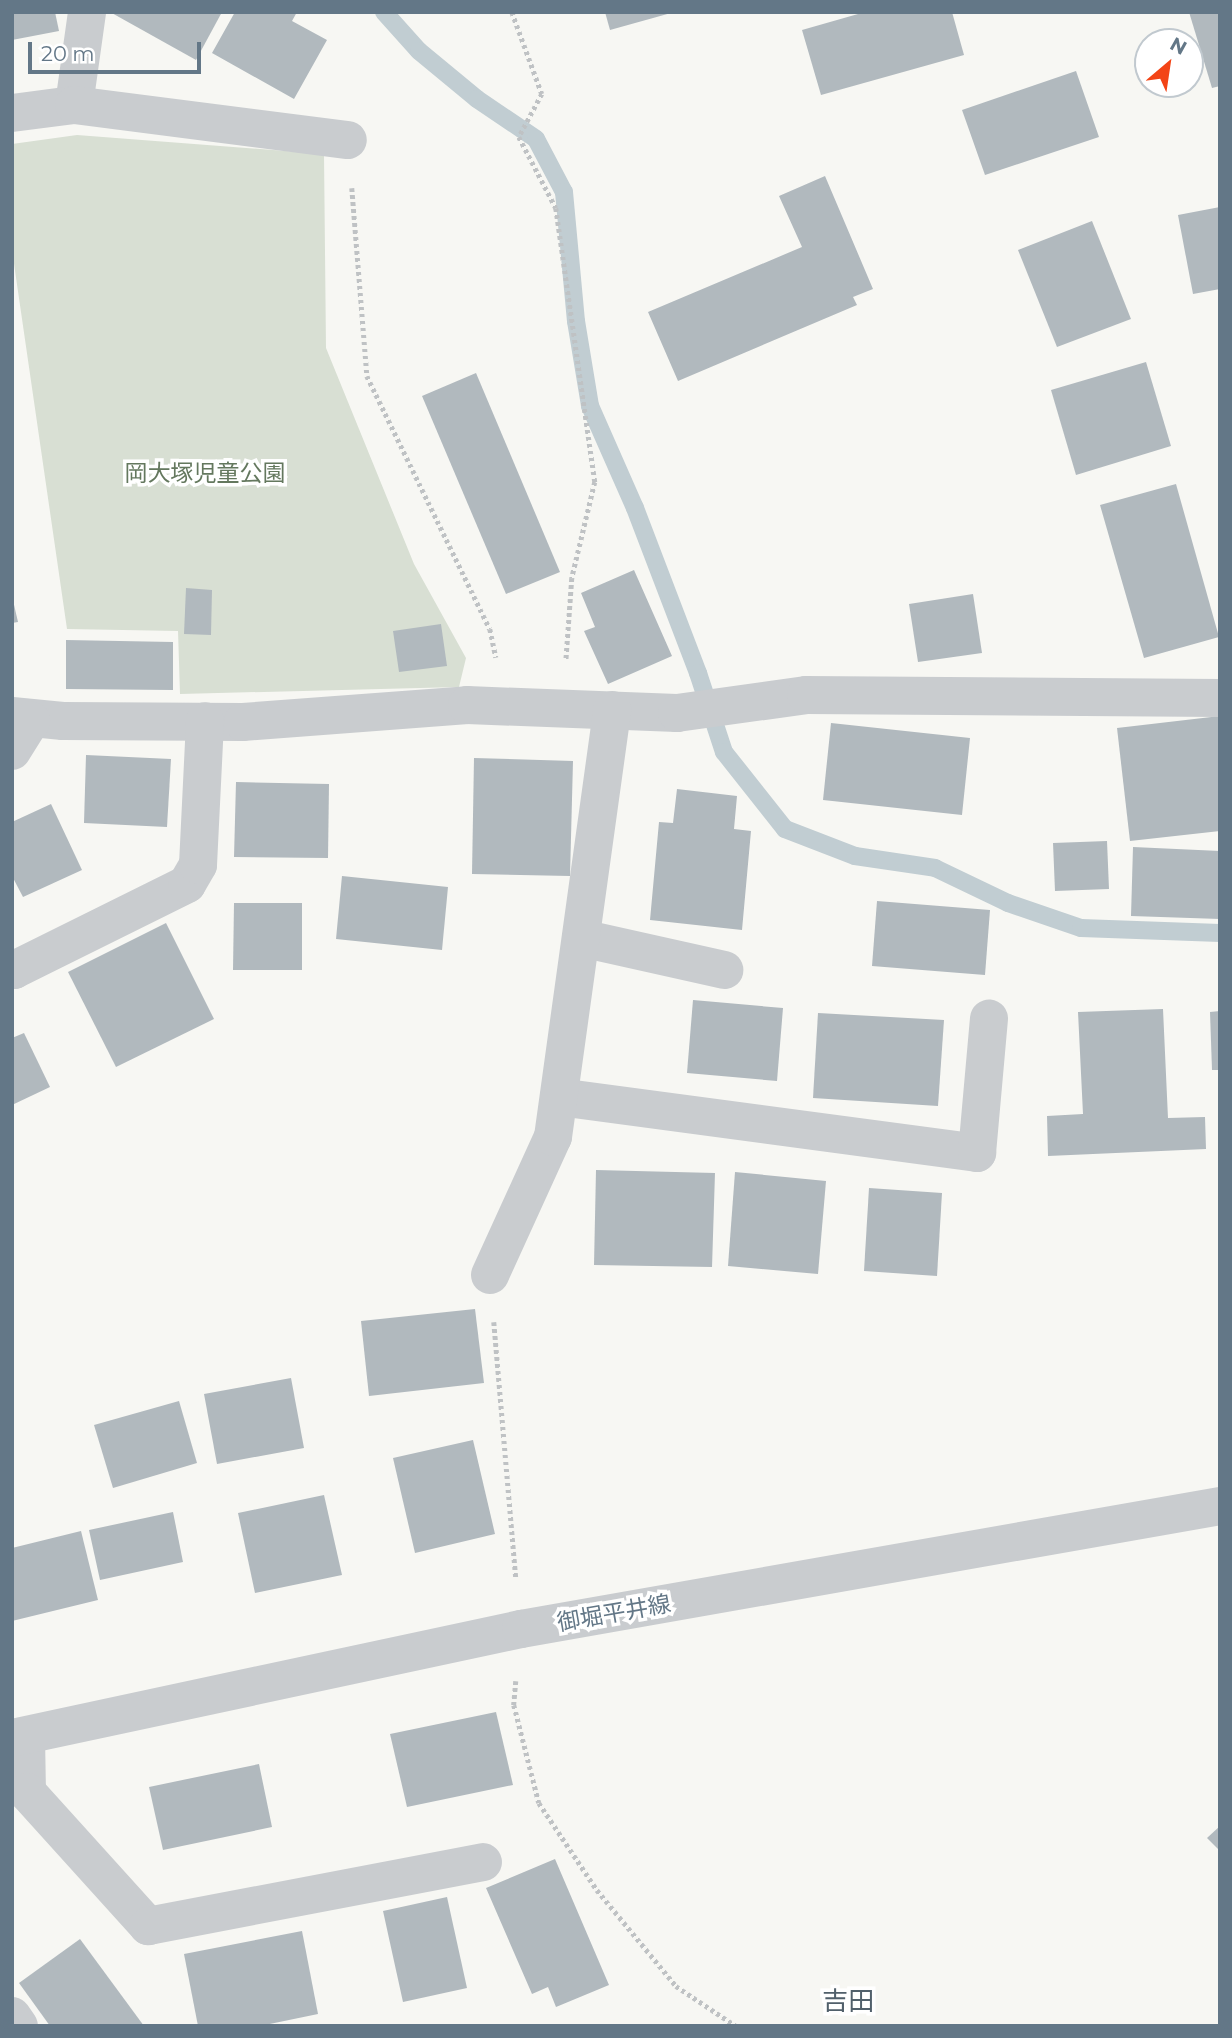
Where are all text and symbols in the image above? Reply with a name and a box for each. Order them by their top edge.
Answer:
scale bar [32,28,205,72]
north arrow [1134,28,1204,98]
text: N [1166,32,1191,60]
text: 20 m [41,41,95,66]
park label: 岡大塚児童公園 [125,459,285,487]
street label: 御堀平井線 [555,1589,673,1637]
district label: 吉田 [822,1986,874,2018]

